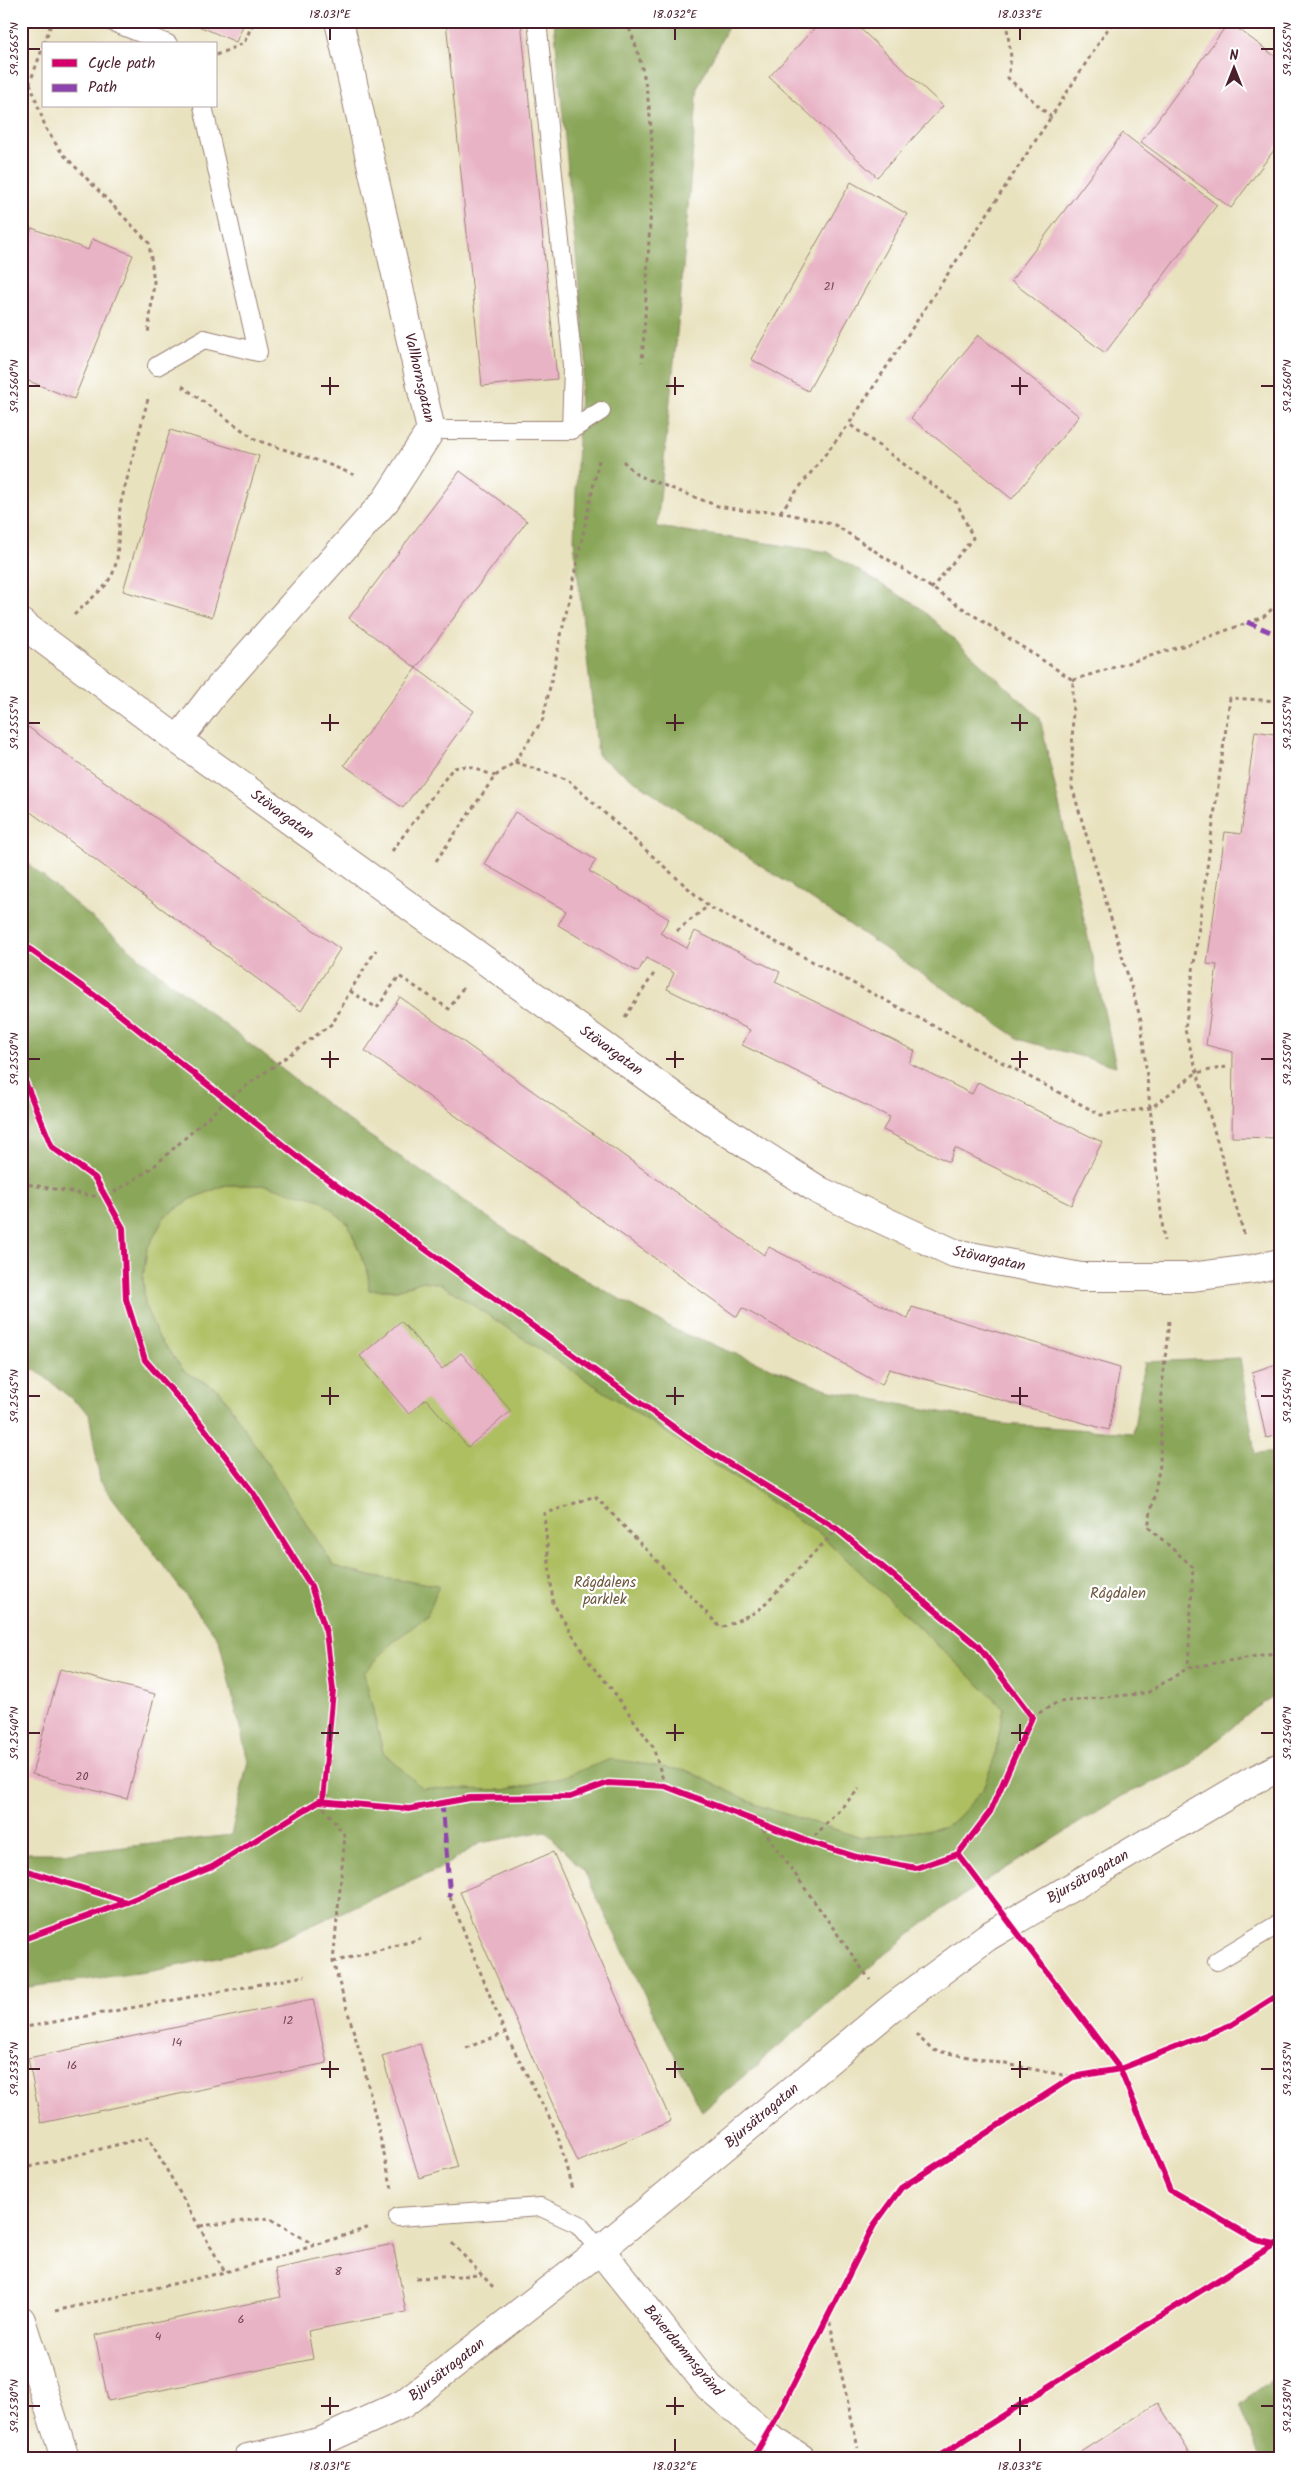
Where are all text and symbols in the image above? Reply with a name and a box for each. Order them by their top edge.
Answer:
text: 18.031°E [309,5,352,24]
text: 18.032°E [653,5,698,24]
text: 18.033°E [998,5,1043,24]
text: 59.2565°N [5,22,24,76]
text: 59.2565°N [1278,22,1297,76]
legend [42,42,218,108]
north arrow [1208,42,1258,92]
text: N [1230,45,1239,67]
text: Cycle path [88,52,155,76]
text: Path [88,76,117,100]
house number: 21 [824,277,835,296]
street label: Vallhornsgatan [397,331,441,425]
text: 59.2560°N [5,359,24,413]
text: 59.2560°N [1278,359,1297,413]
text: 59.2555°N [5,696,24,750]
text: 59.2555°N [1278,696,1297,750]
street label: Stövargatan [245,784,319,846]
street label: Stövargatan [574,1020,648,1082]
text: 59.2550°N [5,1032,24,1086]
text: 59.2550°N [1278,1032,1297,1086]
street label: Stövargatan [950,1240,1028,1278]
text: 59.2545°N [5,1369,24,1423]
text: 59.2545°N [1278,1369,1297,1423]
park label: Rågdalens parklek [574,1571,637,1612]
park label: Rågdalen [1090,1582,1146,1606]
text: 59.2540°N [5,1706,24,1760]
text: 59.2540°N [1278,1706,1297,1760]
house number: 20 [76,1767,88,1786]
street label: Bjursätragatan [1042,1844,1134,1910]
house number: 12 [283,2011,293,2030]
house number: 14 [172,2033,183,2052]
text: 59.2535°N [5,2042,24,2096]
text: 59.2535°N [1278,2042,1297,2096]
house number: 16 [67,2056,77,2075]
street label: Bjursätragatan [719,2077,805,2155]
house number: 8 [334,2262,342,2281]
street label: Bäverdammsgränd [637,2300,729,2403]
house number: 6 [238,2310,244,2329]
house number: 4 [155,2327,162,2346]
street label: Bjursätragatan [403,2332,491,2408]
text: 59.2530°N [5,2379,24,2433]
text: 59.2530°N [1278,2379,1297,2433]
text: 18.031°E [309,2457,352,2476]
text: 18.032°E [653,2457,698,2476]
text: 18.033°E [998,2457,1043,2476]

